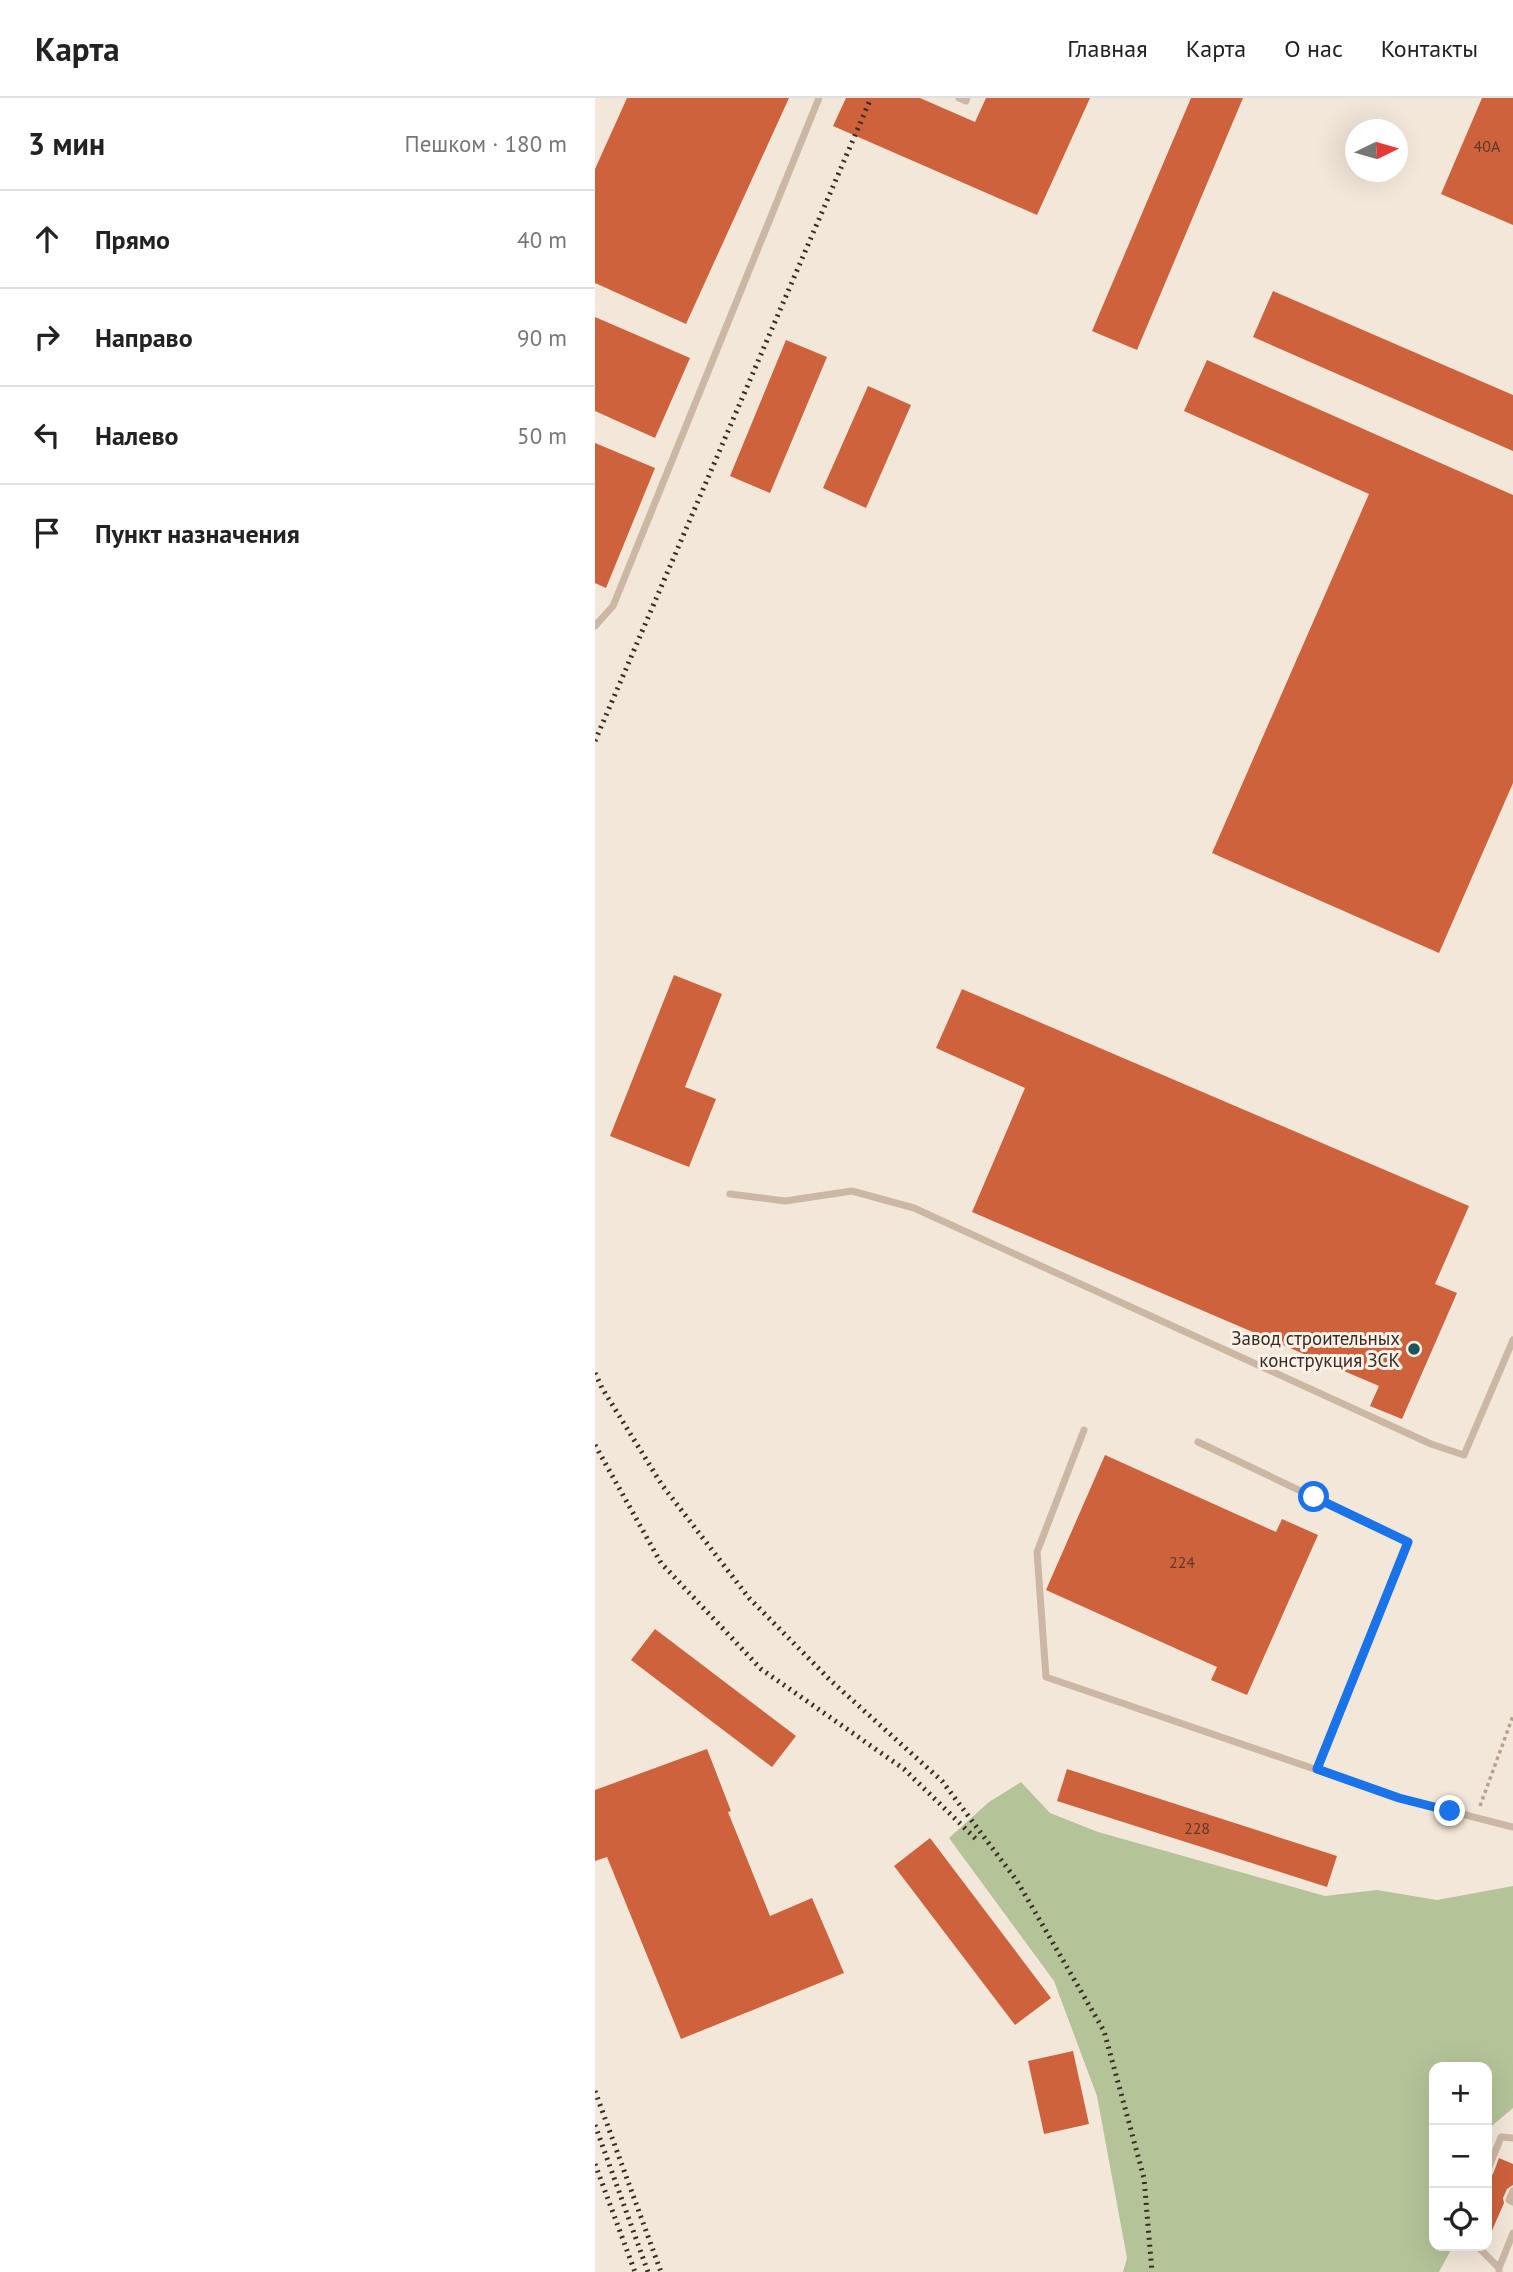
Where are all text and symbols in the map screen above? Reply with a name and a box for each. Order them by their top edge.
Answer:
text: Карта [35,27,120,70]
text: Главная [1067,33,1148,64]
text: Карта [1186,33,1246,64]
text: О нас [1284,33,1343,64]
text: Контакты [1381,33,1478,64]
north arrow [1345,119,1408,182]
text: 3 мин [28,124,105,163]
text: Пешком · 180 m [404,129,567,158]
house number: 40А [1474,136,1501,156]
icon: ahead [28,220,66,258]
text: Прямо [95,223,170,256]
text: 40 m [517,225,567,254]
icon: right [28,318,66,356]
text: Направо [95,321,193,354]
text: 90 m [517,323,567,352]
icon: left [28,416,66,454]
text: Налево [95,419,179,452]
text: 50 m [517,421,567,450]
icon: arrive [28,514,66,552]
text: Пункт назначения [95,517,300,550]
place label: Завод строительных конструкция ЗСК [1231,1326,1400,1372]
marker: Завод строительных конструкция ЗСК [1406,1341,1422,1357]
route start [1298,1481,1329,1512]
house number: 224 [1169,1552,1195,1572]
route end [1434,1795,1465,1826]
house number: 228 [1184,1818,1210,1838]
map controls [1429,2062,1492,2251]
button: + [1429,2062,1492,2125]
button: − [1429,2125,1492,2188]
button: locate [1429,2188,1492,2251]

